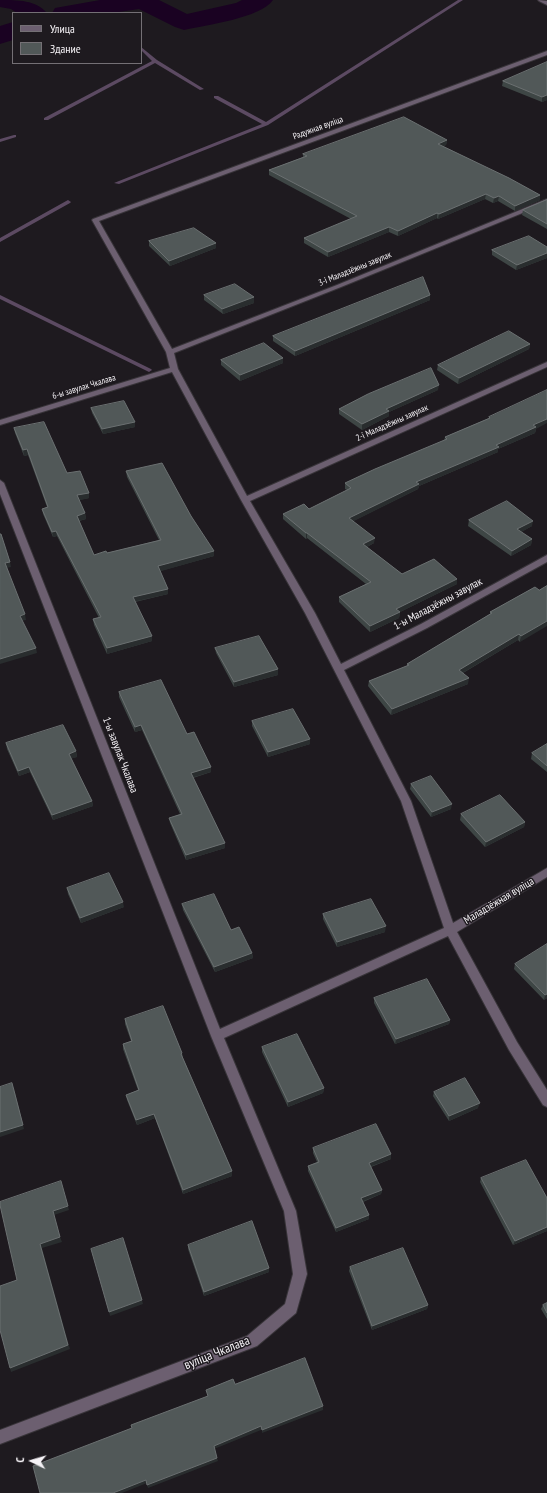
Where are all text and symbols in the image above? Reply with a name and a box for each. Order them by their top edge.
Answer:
legend [12,12,142,64]
text: Улица [50,21,75,36]
text: Здание [50,41,81,56]
street label: Радужная вуліца [291,114,345,142]
street label: 3-і Маладзёжны завулак [317,249,393,289]
street label: 6-ы завулак Чкалава [51,372,117,402]
street label: 2-і Маладзёжны завулак [354,402,430,444]
street label: 1-ы Маладзёжны завулак [391,575,485,633]
street label: 1-ы завулак Чкалава [99,715,141,795]
street label: Маладзёжная вуліца [461,875,537,927]
street label: вуліца Чкалава [182,1333,252,1373]
north arrow [12,1441,52,1481]
text: С [13,1457,27,1463]

